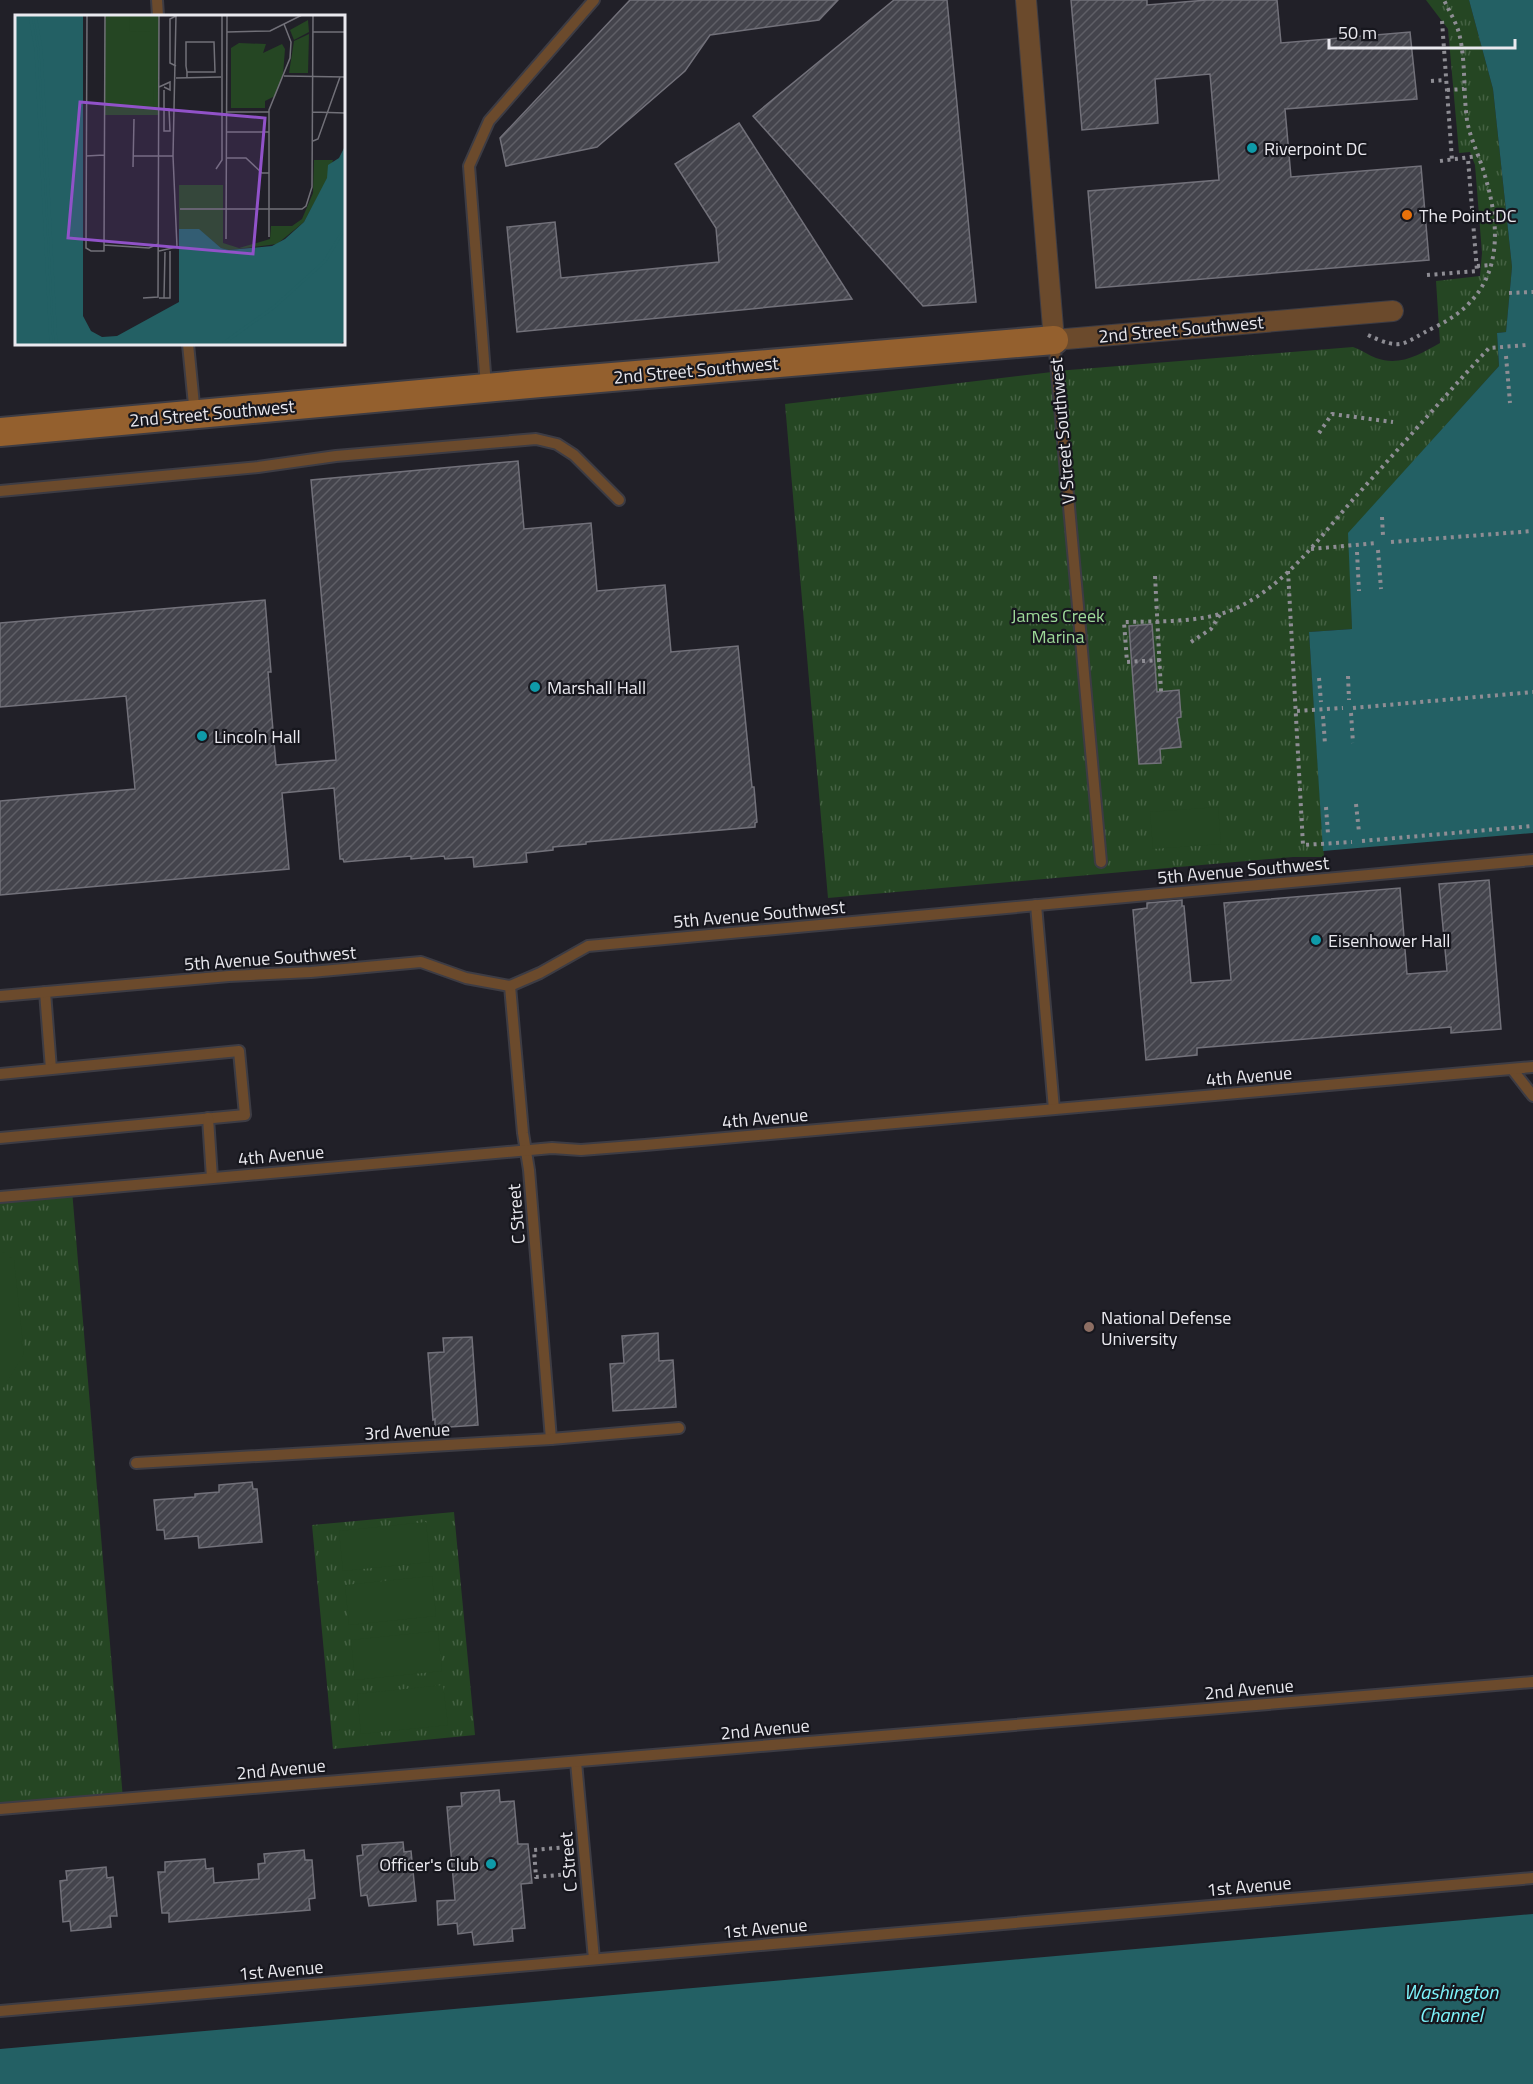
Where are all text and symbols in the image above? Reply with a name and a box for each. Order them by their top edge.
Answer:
scale bar [1329,12,1515,50]
inset map [15,15,345,345]
text: 50 m [1338,19,1377,46]
place label: Riverpoint DC [1264,135,1367,162]
marker: Riverpoint DC [1245,141,1259,155]
place label: The Point DC [1419,202,1517,229]
marker: The Point DC [1400,208,1414,222]
street label: 2nd Street Southwest [1097,308,1265,350]
street label: 2nd Street Southwest [612,349,780,391]
street label: V Street Southwest [1042,356,1082,505]
street label: 2nd Street Southwest [128,392,296,434]
park label: James Creek Marina [1011,602,1105,650]
place label: Marshall Hall [547,674,646,701]
marker: Marshall Hall [528,680,542,694]
place label: Lincoln Hall [214,723,301,750]
marker: Lincoln Hall [195,729,209,743]
street label: 5th Avenue Southwest [1156,849,1331,891]
street label: 5th Avenue Southwest [672,893,847,935]
place label: Eisenhower Hall [1328,927,1451,954]
marker: Eisenhower Hall [1309,933,1323,947]
street label: 5th Avenue Southwest [183,938,358,977]
street label: 4th Avenue [1205,1059,1293,1093]
street label: 4th Avenue [721,1101,809,1135]
street label: 4th Avenue [237,1138,325,1172]
street label: C Street [500,1182,532,1245]
place label: National Defense University [1101,1304,1231,1352]
marker: National Defense University [1082,1320,1096,1334]
street label: 3rd Avenue [363,1415,451,1447]
street label: 2nd Avenue [1203,1672,1295,1706]
street label: 2nd Avenue [719,1712,811,1746]
street label: 2nd Avenue [235,1752,327,1786]
street label: C Street [552,1830,584,1893]
place label: Officer's Club [379,1851,479,1878]
marker: Officer's Club [484,1857,498,1871]
street label: 1st Avenue [1205,1869,1293,1903]
street label: 1st Avenue [721,1911,809,1945]
street label: 1st Avenue [237,1953,325,1987]
water label: Washington Channel [1404,1976,1499,2030]

